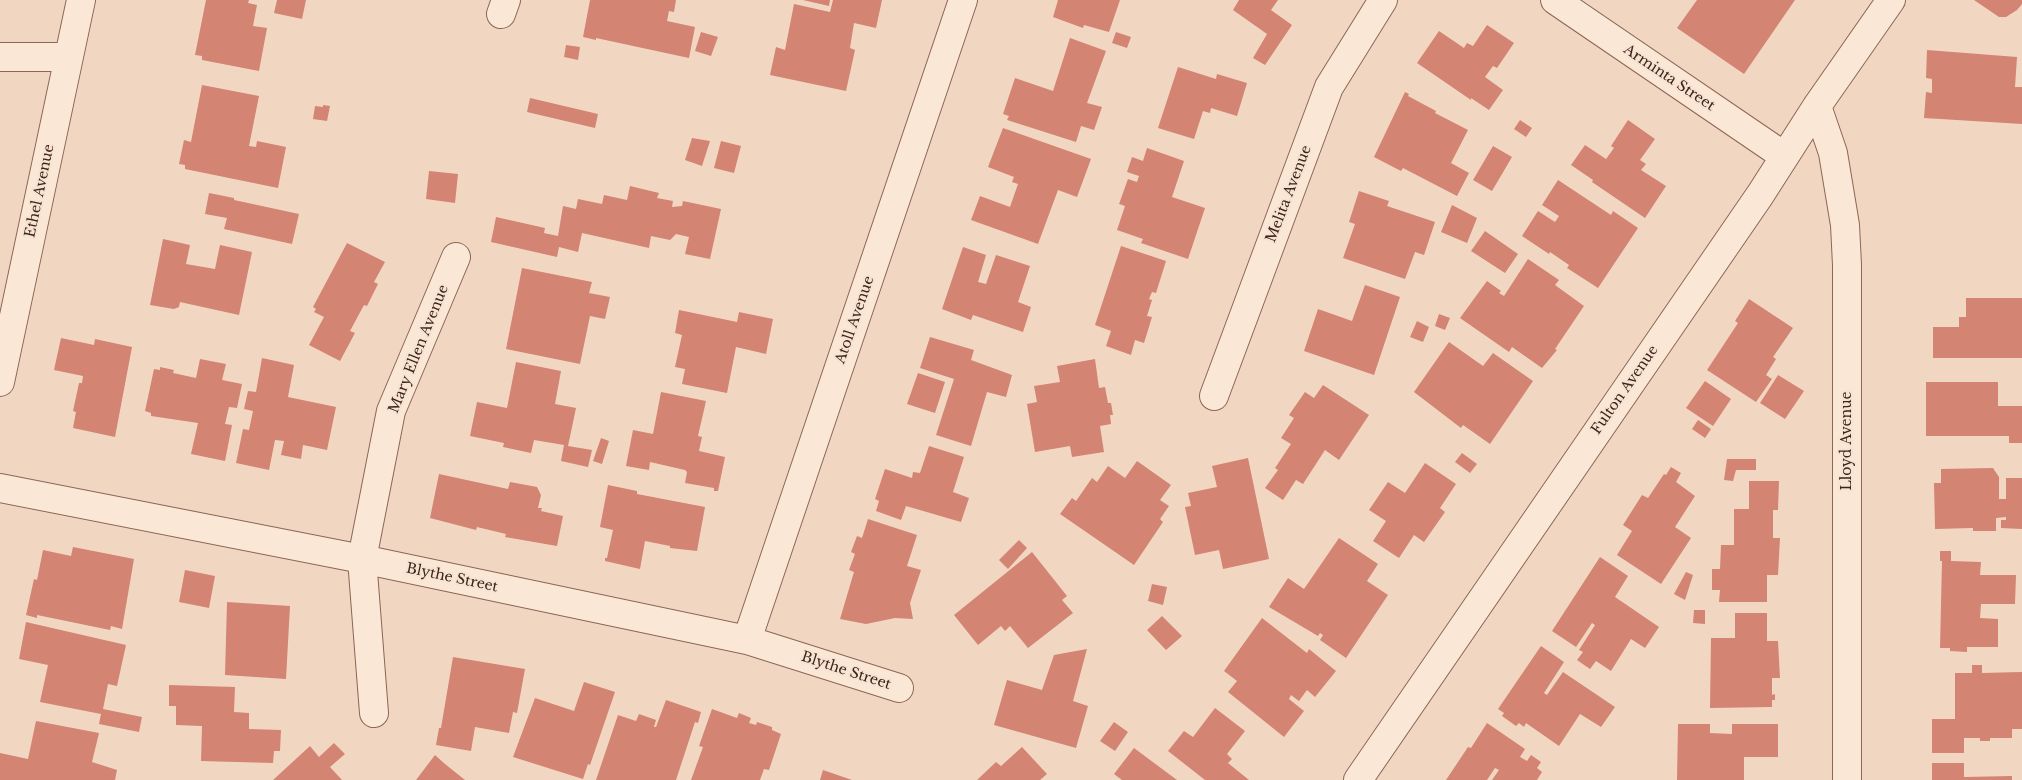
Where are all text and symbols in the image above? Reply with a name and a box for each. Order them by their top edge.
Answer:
street label: Arminta Street [1620,41,1718,115]
street label: Ethel Avenue [22,143,58,239]
street label: Melita Avenue [1263,143,1315,245]
street label: Atoll Avenue [832,274,878,366]
street label: Mary Ellen Avenue [386,282,452,416]
street label: Fulton Avenue [1588,342,1662,438]
street label: Lloyd Avenue [1839,391,1855,491]
street label: Blythe Street [405,560,499,596]
street label: Blythe Street [799,649,893,693]

